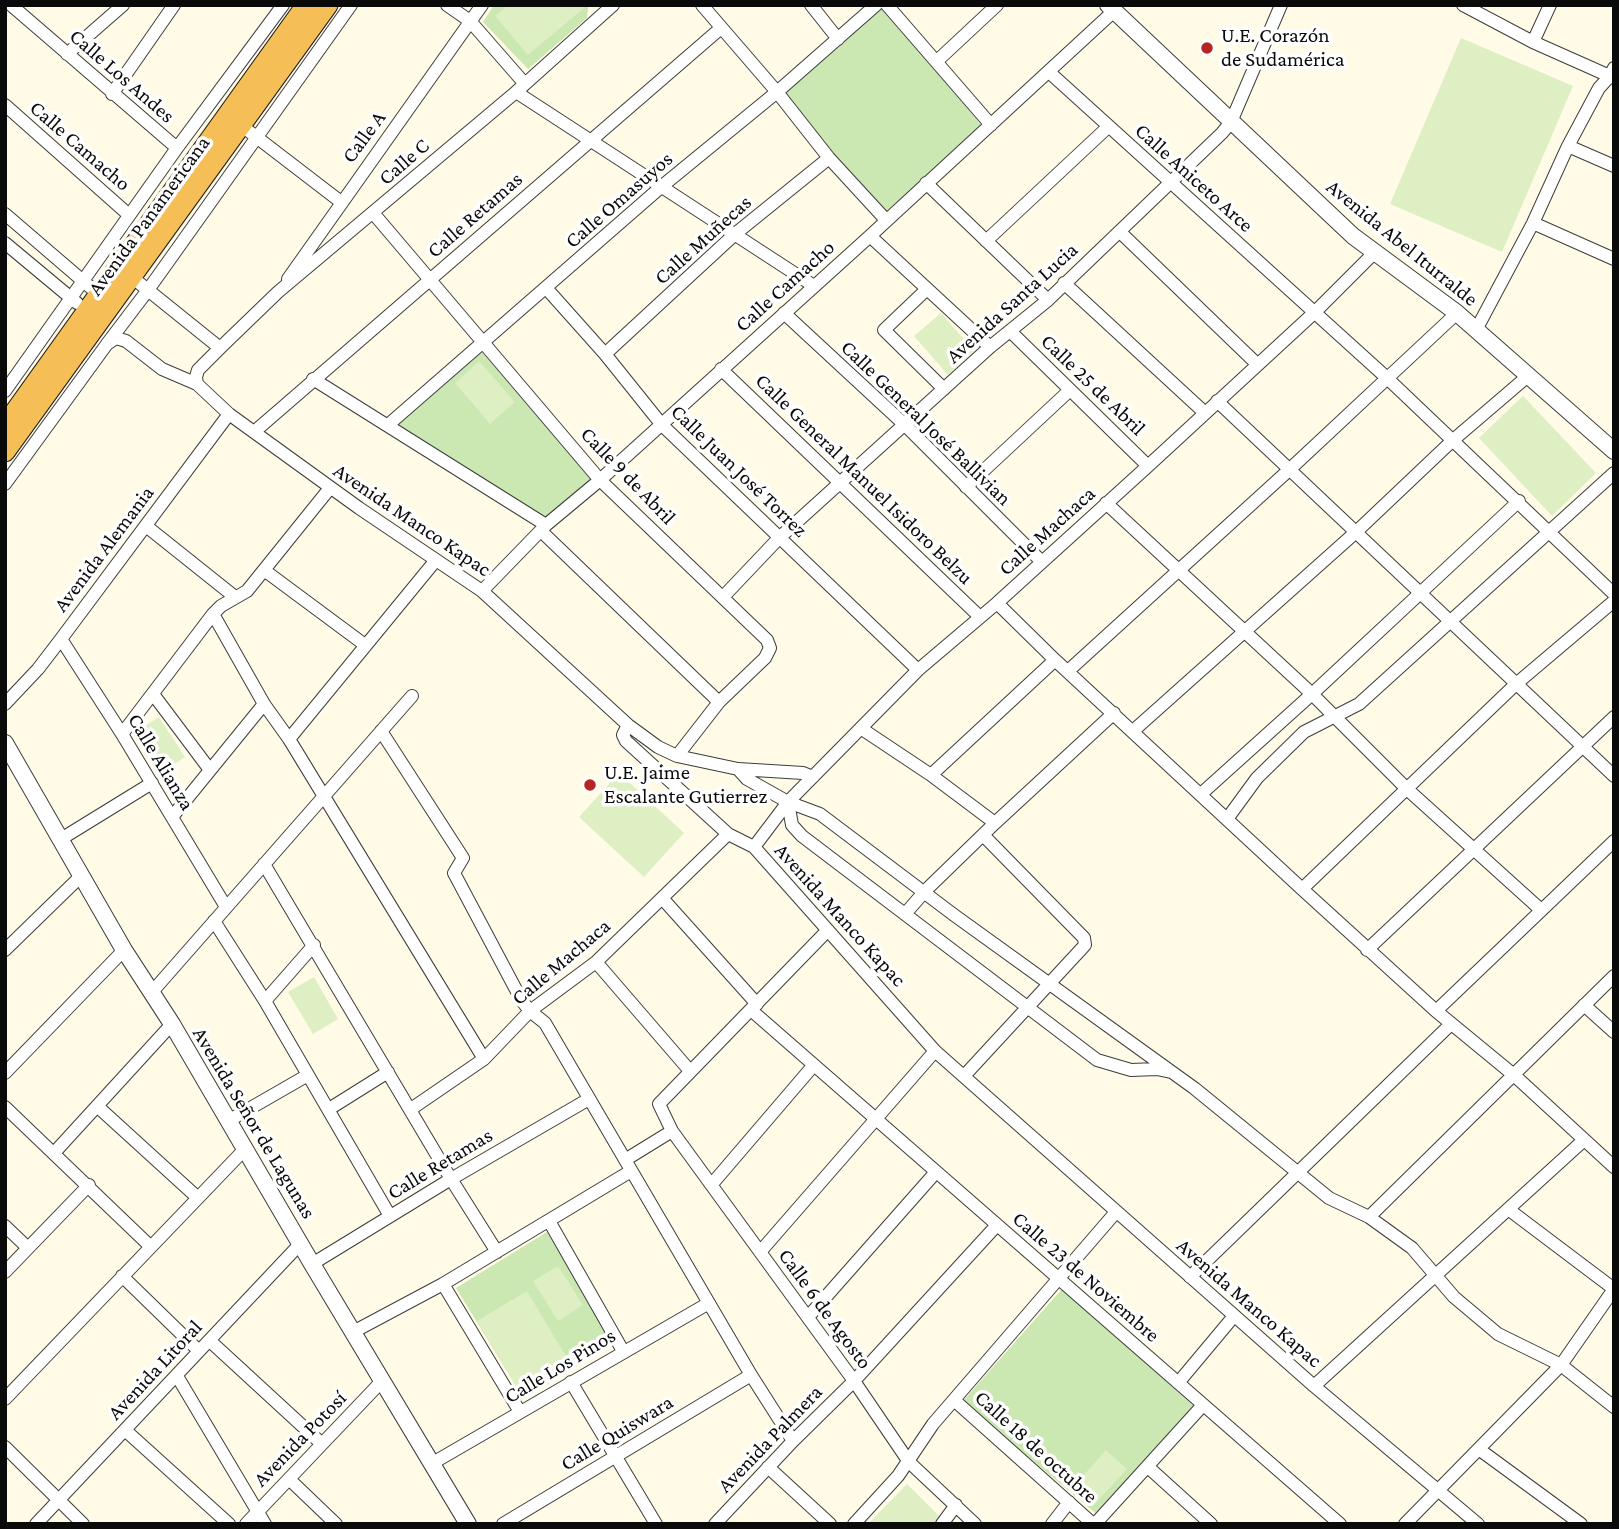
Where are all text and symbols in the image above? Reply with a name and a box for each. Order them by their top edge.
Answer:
place label: U.E. Corazón de Sudamérica [1221,23,1344,73]
street label: Calle Los Andes [64,24,180,128]
marker: U.E. Corazón de Sudamérica [1199,40,1215,56]
street label: Calle Camacho [25,95,135,197]
street label: Calle A [337,106,391,168]
street label: Calle Aniceto Arce [1130,118,1258,238]
street label: Avenida Panamericana [83,131,215,301]
street label: Calle C [374,133,434,191]
street label: Calle Omasuyos [560,146,678,254]
street label: Calle Retamas [422,167,528,263]
street label: Avenida Abel Iturralde [1321,174,1483,312]
street label: Calle Muñecas [649,190,757,290]
street label: Calle Camacho [730,235,840,337]
street label: Avenida Santa Lucia [941,237,1083,369]
street label: Calle 25 de Abril [1036,329,1150,441]
street label: Calle General José Ballivian [835,335,1017,511]
street label: Calle General Manuel Isidoro Belzu [750,368,978,590]
street label: Calle Juan José Torrez [665,399,813,543]
street label: Calle 9 de Abril [575,422,681,530]
street label: Avenida Manco Kapac [329,458,495,582]
street label: Avenida Alemania [48,481,160,617]
street label: Calle Machaca [993,481,1101,581]
street label: Calle Alianza [122,709,200,815]
place label: U.E. Jaime Escalante Gutierrez [604,760,767,810]
marker: U.E. Jaime Escalante Gutierrez [582,777,598,793]
street label: Avenida Manco Kapac [769,838,911,992]
street label: Calle Machaca [506,913,616,1011]
street label: Avenida Señor de Lagunas [187,1023,321,1223]
street label: Calle Retamas [383,1123,497,1205]
street label: Calle 23 de Noviembre [1007,1206,1165,1348]
street label: Avenida Manco Kapac [1171,1233,1327,1373]
street label: Calle 6 de Agosto [773,1244,877,1374]
street label: Avenida Litoral [102,1315,208,1425]
street label: Calle Los Pinos [500,1323,620,1409]
street label: Avenida Palmera [712,1380,828,1498]
street label: Calle 18 de octubre [969,1385,1103,1509]
street label: Avenida Potosí [248,1386,352,1492]
street label: Calle Quiswara [556,1390,678,1476]

